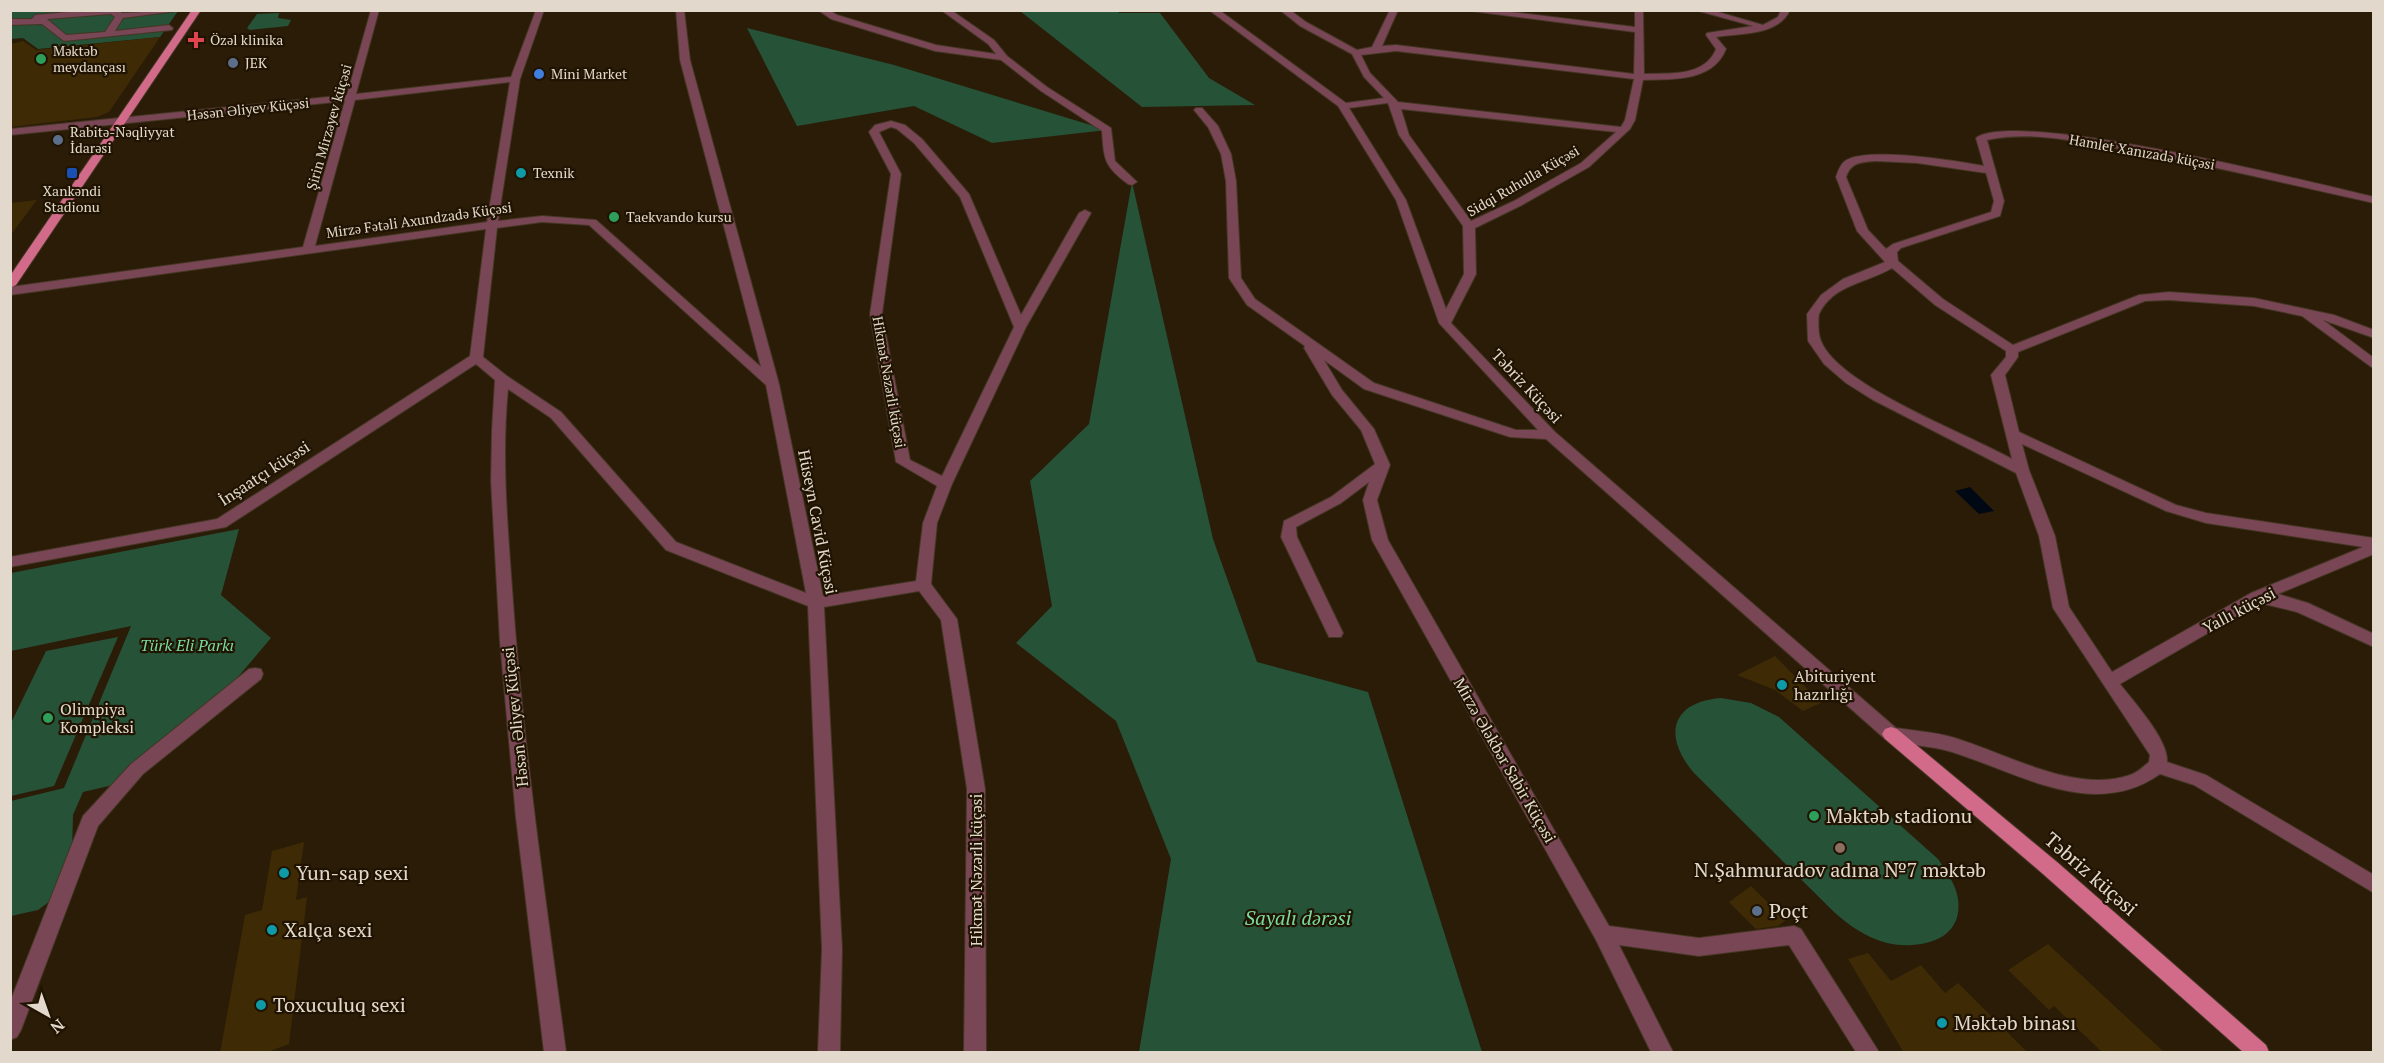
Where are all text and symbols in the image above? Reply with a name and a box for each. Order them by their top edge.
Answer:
place label: Özəl klinika [210,30,283,49]
marker: Özəl klinika [187,31,205,49]
place label: Məktəb meydançası [53,41,126,76]
marker: Məktəb meydançası [34,52,48,66]
place label: JEK [245,53,268,72]
marker: JEK [226,56,240,70]
street label: Şirin Mirzəyev küçəsi [301,62,356,192]
place label: Mini Market [551,64,628,83]
marker: Mini Market [532,67,546,81]
street label: Həsən Əliyev Küçəsi [186,93,310,124]
place label: Rabitə-Nəqliyyat İdarəsi [70,122,175,157]
street label: Hamlet Xanızadə küçəsi [2068,129,2216,174]
marker: Rabitə-Nəqliyyat İdarəsi [51,133,65,147]
street label: Sidqi Ruhulla Küçəsi [1463,141,1582,221]
place label: Texnik [533,163,575,182]
marker: Xankəndi Stadionu [65,166,79,180]
marker: Texnik [514,166,528,180]
place label: Xankəndi Stadionu [43,181,101,216]
street label: Mirzə Fətəli Axundzadə Küçəsi [325,197,513,242]
place label: Taekvando kursu [626,207,732,226]
marker: Taekvando kursu [607,210,621,224]
street label: Hikmət Nəzərli küçəsi [869,315,910,449]
street label: Təbriz Küçəsi [1487,344,1567,428]
street label: İnşaatçı küçəsi [214,435,314,511]
street label: Hüseyn Cavid Küçəsi [793,448,843,596]
street label: Yallı küçəsi [2199,582,2279,638]
park label: Türk Eli Parkı [140,634,234,656]
street label: Həsən Əliyev Küçəsi [497,646,533,788]
place label: Abituriyent hazırlığı [1794,665,1876,705]
street label: Mirzə Ələkbər Sabir Küçəsi [1449,673,1561,847]
marker: Abituriyent hazırlığı [1775,678,1789,692]
place label: Olimpiya Kompleksi [60,698,134,738]
marker: Olimpiya Kompleksi [41,711,55,725]
street label: Hikmət Nəzərli küçəsi [965,794,987,946]
place label: Məktəb stadionu [1826,802,1972,829]
marker: Məktəb stadionu [1807,809,1821,823]
street label: Təbriz küçəsi [2039,826,2144,922]
marker: N.Şahmuradov adına №7 məktəb [1833,841,1847,855]
place label: N.Şahmuradov adına №7 məktəb [1694,856,1986,883]
place label: Yun-sap sexi [296,859,409,886]
marker: Yun-sap sexi [277,866,291,880]
place label: Poçt [1769,897,1809,924]
park label: Sayalı dərəsi [1245,904,1352,931]
marker: Poçt [1750,904,1764,918]
place label: Xalça sexi [284,916,373,943]
marker: Xalça sexi [265,923,279,937]
north arrow [18,985,78,1045]
place label: Toxuculuq sexi [273,991,406,1018]
marker: Toxuculuq sexi [254,998,268,1012]
place label: Məktəb binası [1954,1009,2076,1036]
text: N [46,1014,69,1039]
marker: Məktəb binası [1935,1016,1949,1030]

